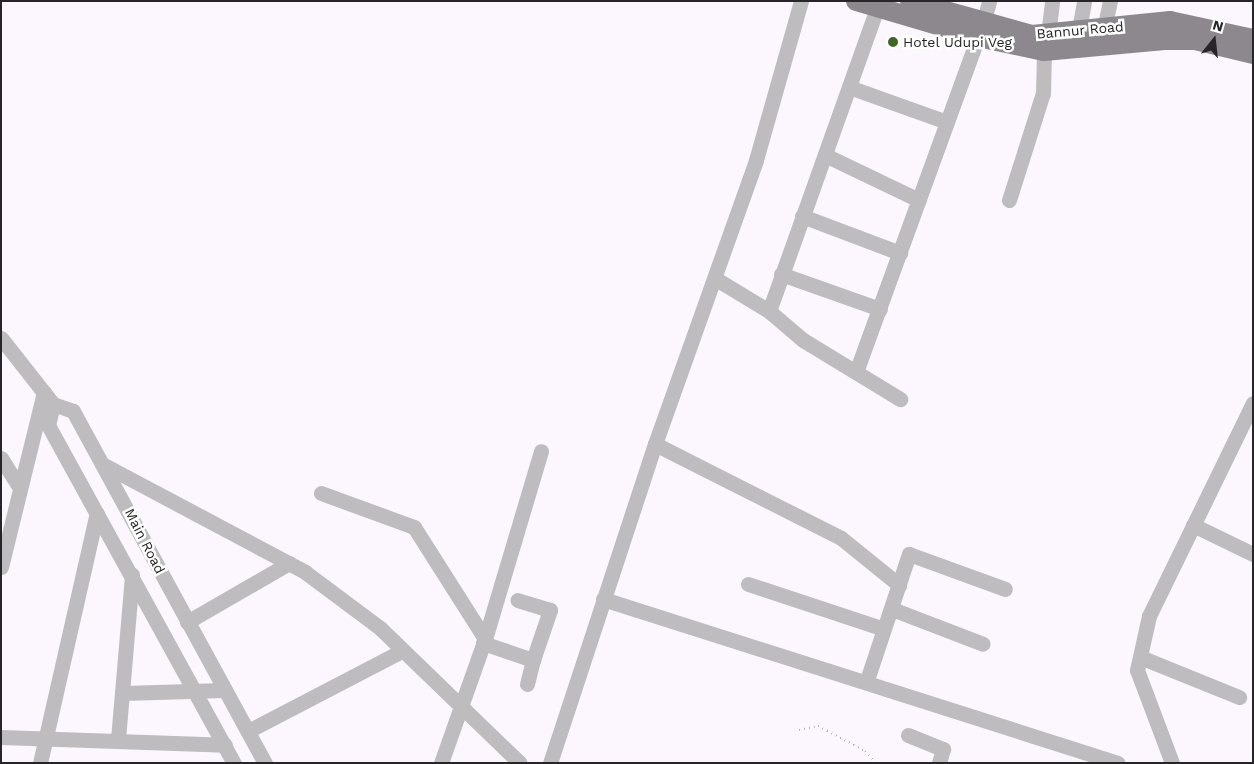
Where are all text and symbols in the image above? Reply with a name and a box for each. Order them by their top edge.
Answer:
north arrow [1189,15,1239,65]
text: N [1211,16,1225,35]
street label: Bannur Road [1036,18,1124,42]
place label: Hotel Udupi Veg [903,34,1013,50]
marker: Hotel Udupi Veg [887,36,899,48]
street label: Main Road [121,505,169,577]

